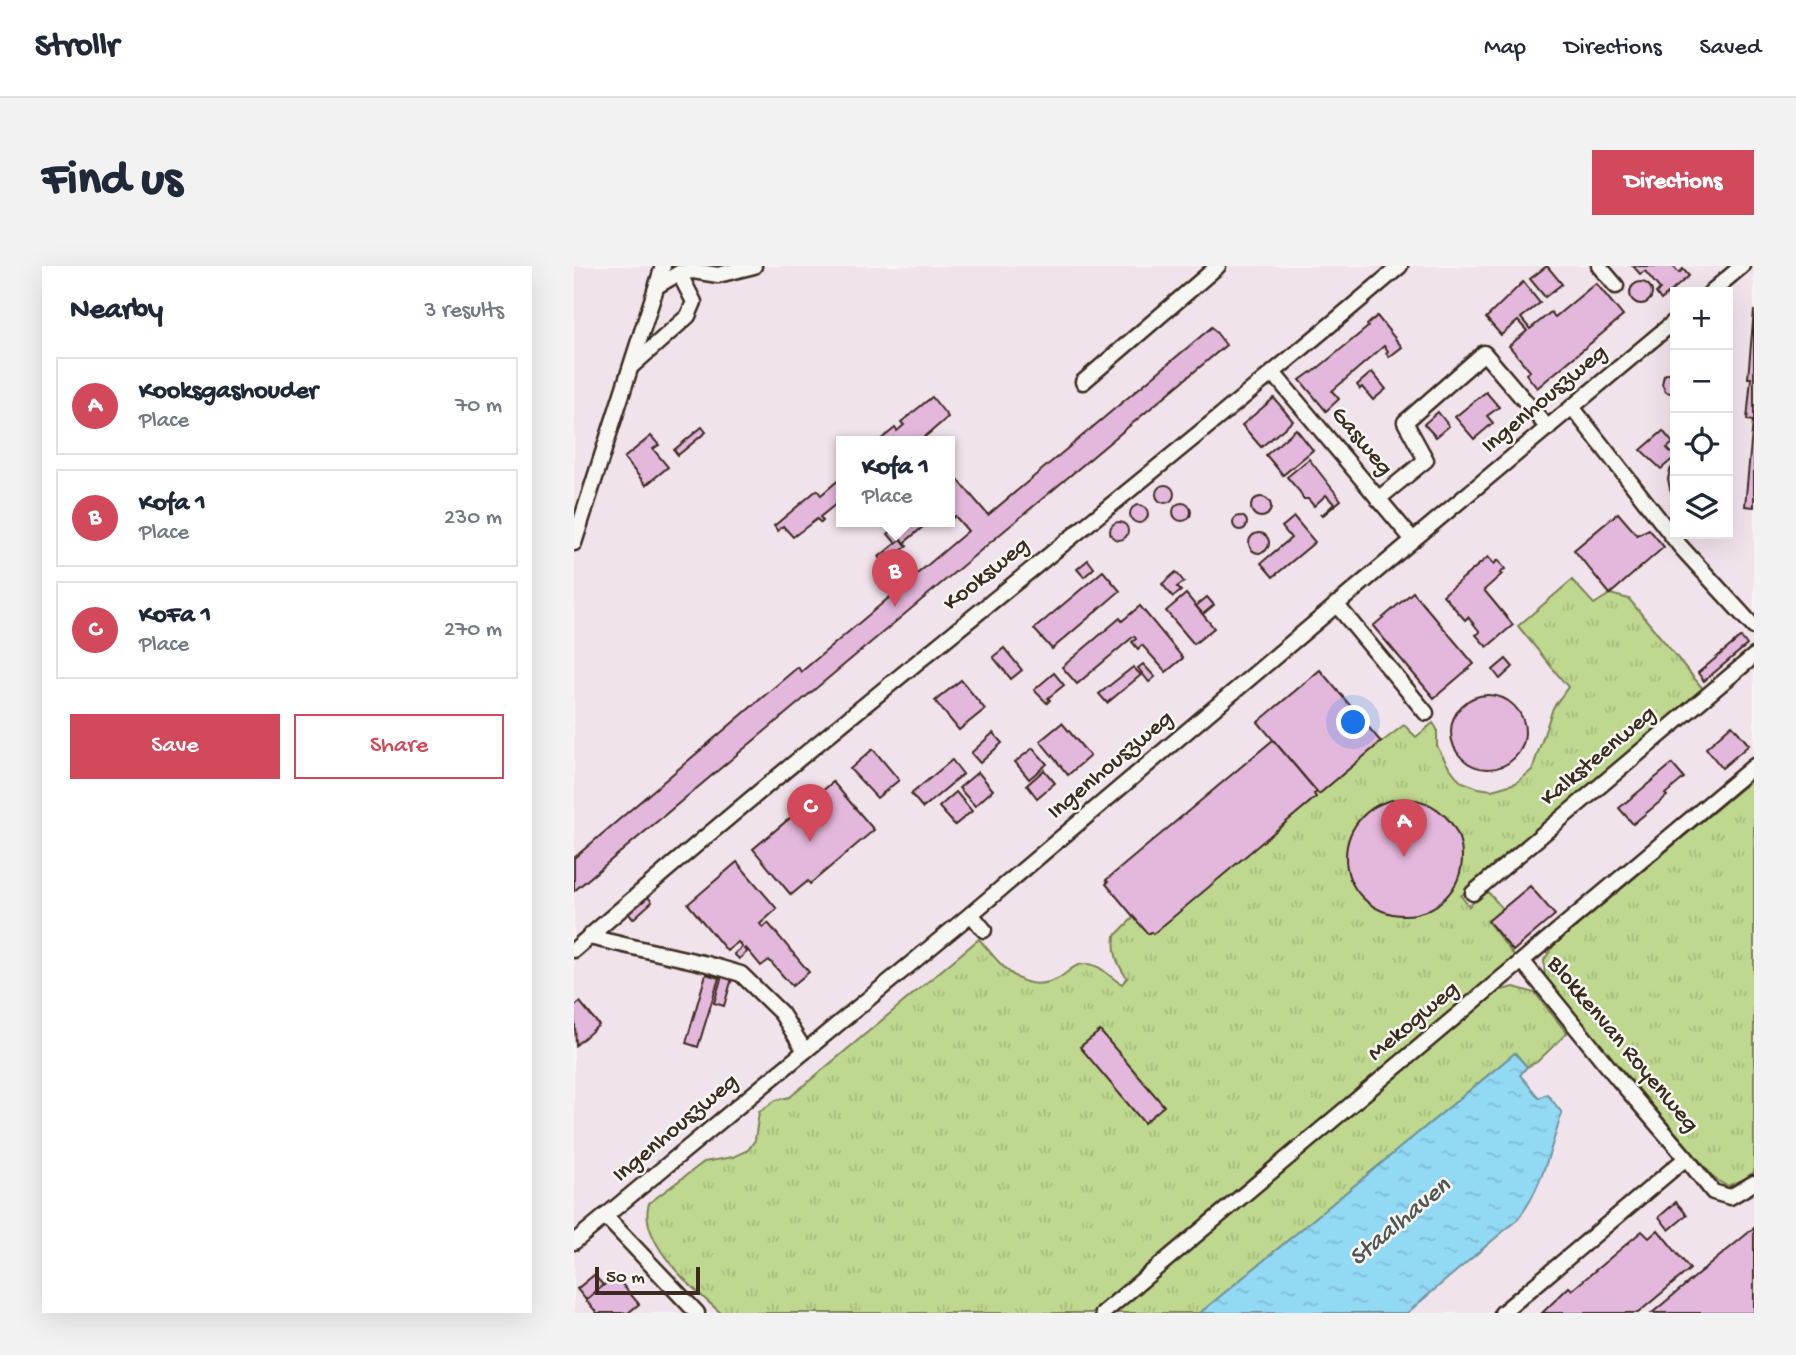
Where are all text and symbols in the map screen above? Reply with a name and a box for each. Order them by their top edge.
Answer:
text: Strollr [35,29,119,67]
text: Map [1484,34,1526,63]
text: Directions [1564,34,1662,63]
text: Saved [1700,34,1761,63]
button: Directions [1592,150,1754,215]
text: Find us [42,153,182,211]
map controls [1670,287,1733,539]
button: + [1670,287,1733,350]
text: Nearby [70,294,163,329]
text: 3 results [424,298,504,325]
street label: Ingenhouszweg [1476,339,1614,461]
button: − [1670,350,1733,413]
text: Kooksgashouder [139,377,318,408]
text: A [88,393,102,420]
text: 70 m [455,393,502,420]
street label: Gasweg [1324,401,1398,483]
text: Place [139,408,189,435]
button: locate [1670,413,1733,476]
popup [836,436,955,527]
text: Kofa 1 [862,453,929,484]
button: layers [1670,476,1733,539]
text: Place [862,484,912,511]
text: Kofa 1 [139,489,206,520]
text: B [89,505,101,532]
text: 230 m [444,505,502,532]
text: Place [139,520,189,547]
street label: Kooksweg [938,532,1036,618]
pin: B [872,549,918,607]
text: KoFa 1 [139,601,211,632]
text: C [89,617,101,644]
text: 270 m [444,617,502,644]
text: Place [139,632,189,659]
street label: Kalksteenweg [1535,700,1663,814]
street label: Ingenhouszweg [1042,705,1180,827]
your location [1336,705,1370,739]
button: Save [70,714,280,779]
button: Share [294,714,504,779]
pin: C [787,784,833,842]
pin: A [1381,799,1427,857]
street label: Blokkenvan Royenweg [1539,950,1704,1139]
street label: Mekogweg [1362,975,1466,1069]
street label: Ingenhouszweg [607,1068,745,1190]
water label: Staalhaven [1344,1171,1459,1274]
scale bar [595,1264,700,1296]
text: 50 m [606,1267,645,1290]

